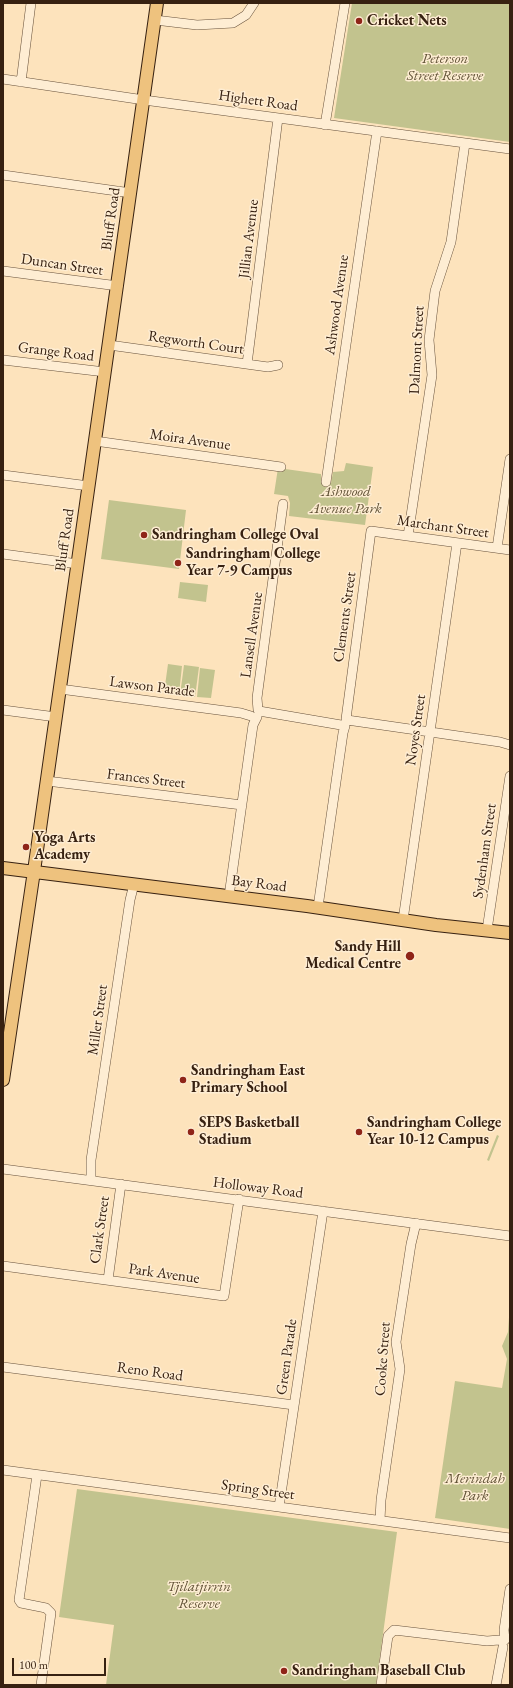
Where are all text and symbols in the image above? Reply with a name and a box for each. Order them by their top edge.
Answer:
place label: Cricket Nets [367,12,447,30]
marker: Cricket Nets [354,16,364,26]
park label: Peterson Street Reserve [407,50,483,85]
street label: Highett Road [217,87,299,115]
street label: Bluff Road [98,186,124,252]
street label: Jillian Avenue [235,198,263,280]
street label: Duncan Street [20,250,104,280]
street label: Ashwood Avenue [321,254,353,356]
street label: Dalmont Street [406,305,428,395]
street label: Regworth Court [147,327,245,359]
street label: Grange Road [17,338,95,366]
street label: Moira Avenue [148,425,232,455]
park label: Ashwood Avenue Park [310,483,382,518]
street label: Bluff Road [52,507,78,573]
street label: Marchant Street [396,512,490,542]
place label: Sandringham College Oval [152,526,319,544]
marker: Sandringham College Oval [139,530,149,540]
place label: Sandringham College Year 7-9 Campus [186,545,320,580]
marker: Sandringham College Year 7-9 Campus [173,558,183,568]
street label: Clements Street [330,571,360,663]
street label: Lansell Avenue [237,591,267,679]
street label: Lawson Parade [108,673,196,701]
street label: Noyes Street [402,693,430,767]
street label: Frances Street [106,765,186,793]
street label: Sydenham Street [469,802,501,900]
place label: Yoga Arts Academy [34,829,96,864]
marker: Yoga Arts Academy [21,842,31,852]
street label: Bay Road [230,872,288,896]
place label: Sandy Hill Medical Centre [305,938,401,973]
marker: Sandy Hill Medical Centre [404,950,416,962]
street label: Miller Street [84,983,112,1057]
place label: Sandringham East Primary School [191,1062,305,1097]
marker: Sandringham East Primary School [178,1075,188,1085]
place label: SEPS Basketball Stadium [199,1114,299,1149]
place label: Sandringham College Year 10-12 Campus [367,1114,501,1149]
marker: SEPS Basketball Stadium [186,1127,196,1137]
marker: Sandringham College Year 10-12 Campus [354,1127,364,1137]
street label: Holloway Road [212,1174,304,1202]
street label: Clark Street [86,1195,114,1265]
street label: Park Avenue [127,1260,201,1288]
street label: Green Parade [273,1318,301,1396]
street label: Cooke Street [371,1321,395,1397]
street label: Reno Road [116,1358,184,1386]
park label: Merindah Park [445,1470,505,1505]
street label: Spring Street [220,1476,296,1504]
park label: Tjilatjirrin Reserve [167,1578,231,1613]
scale bar [14,1650,108,1676]
text: 100 m [19,1657,48,1673]
place label: Sandringham Baseball Club [292,1662,465,1680]
marker: Sandringham Baseball Club [279,1666,289,1676]

